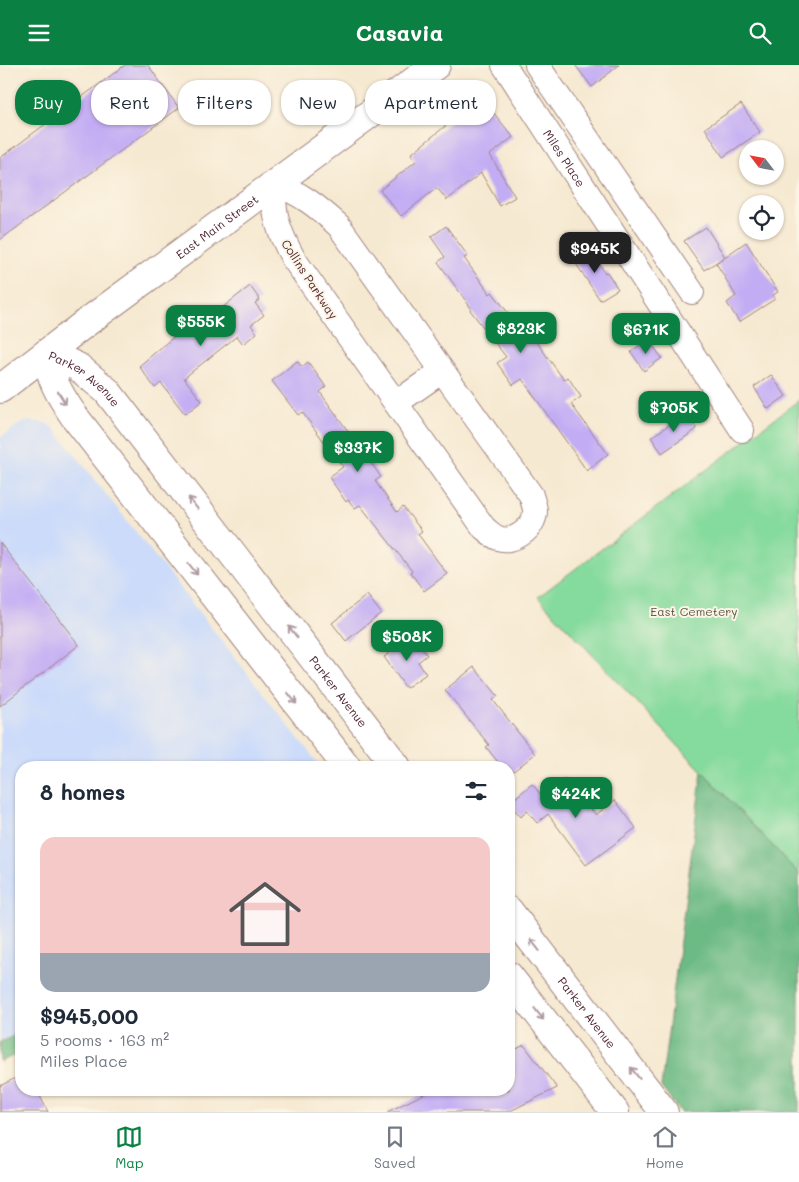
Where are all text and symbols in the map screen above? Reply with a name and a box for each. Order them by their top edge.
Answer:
text: Casavia [356,18,443,47]
icon: menu [25,19,53,47]
icon: search [746,19,774,47]
chip: Buy [15,80,81,125]
chip: Rent [91,80,168,125]
chip: Filters [178,80,271,125]
chip: New [281,80,355,125]
chip: Apartment [365,80,496,125]
street label: Miles Place [540,126,589,190]
north arrow [739,140,784,185]
map controls [739,140,784,240]
street label: East Main Street [172,191,261,262]
button: locate [739,195,784,240]
pin: $945K [560,231,630,274]
street label: Collins Parkway [278,236,342,322]
text: $945K [570,237,620,258]
pin: $555K [166,305,236,347]
text: $555K [177,310,225,331]
pin: $823K [486,311,556,354]
pin: $671K [611,313,681,355]
text: $823K [497,317,545,338]
text: $671K [623,318,669,339]
street label: Parker Avenue [46,347,124,410]
one-way arrow [58,391,68,405]
pin: $705K [639,391,709,433]
text: $705K [650,396,698,417]
pin: $337K [323,431,393,473]
text: $337K [334,436,382,457]
one-way arrow [188,497,199,510]
one-way arrow [187,562,198,575]
park label: East Cemetery [650,603,738,619]
pin: $508K [372,619,442,662]
text: $508K [382,625,432,646]
one-way arrow [287,626,298,639]
street label: Parker Avenue [306,652,371,730]
one-way arrow [287,691,298,704]
icon: filters [462,777,490,805]
pin: $424K [541,777,611,819]
text: 8 homes [40,778,125,805]
text: $424K [551,782,601,803]
icon: home [220,869,310,959]
one-way arrow [530,938,540,952]
street label: Parker Avenue [555,973,620,1051]
text: $945,000 [40,1002,138,1029]
one-way arrow [533,1007,544,1020]
text: 5 rooms · 163 m² [40,1029,169,1050]
text: Miles Place [40,1050,128,1071]
one-way arrow [629,1067,640,1080]
tab: Map [115,1123,144,1172]
tab: Saved [374,1123,415,1172]
tab: Home [646,1123,684,1172]

